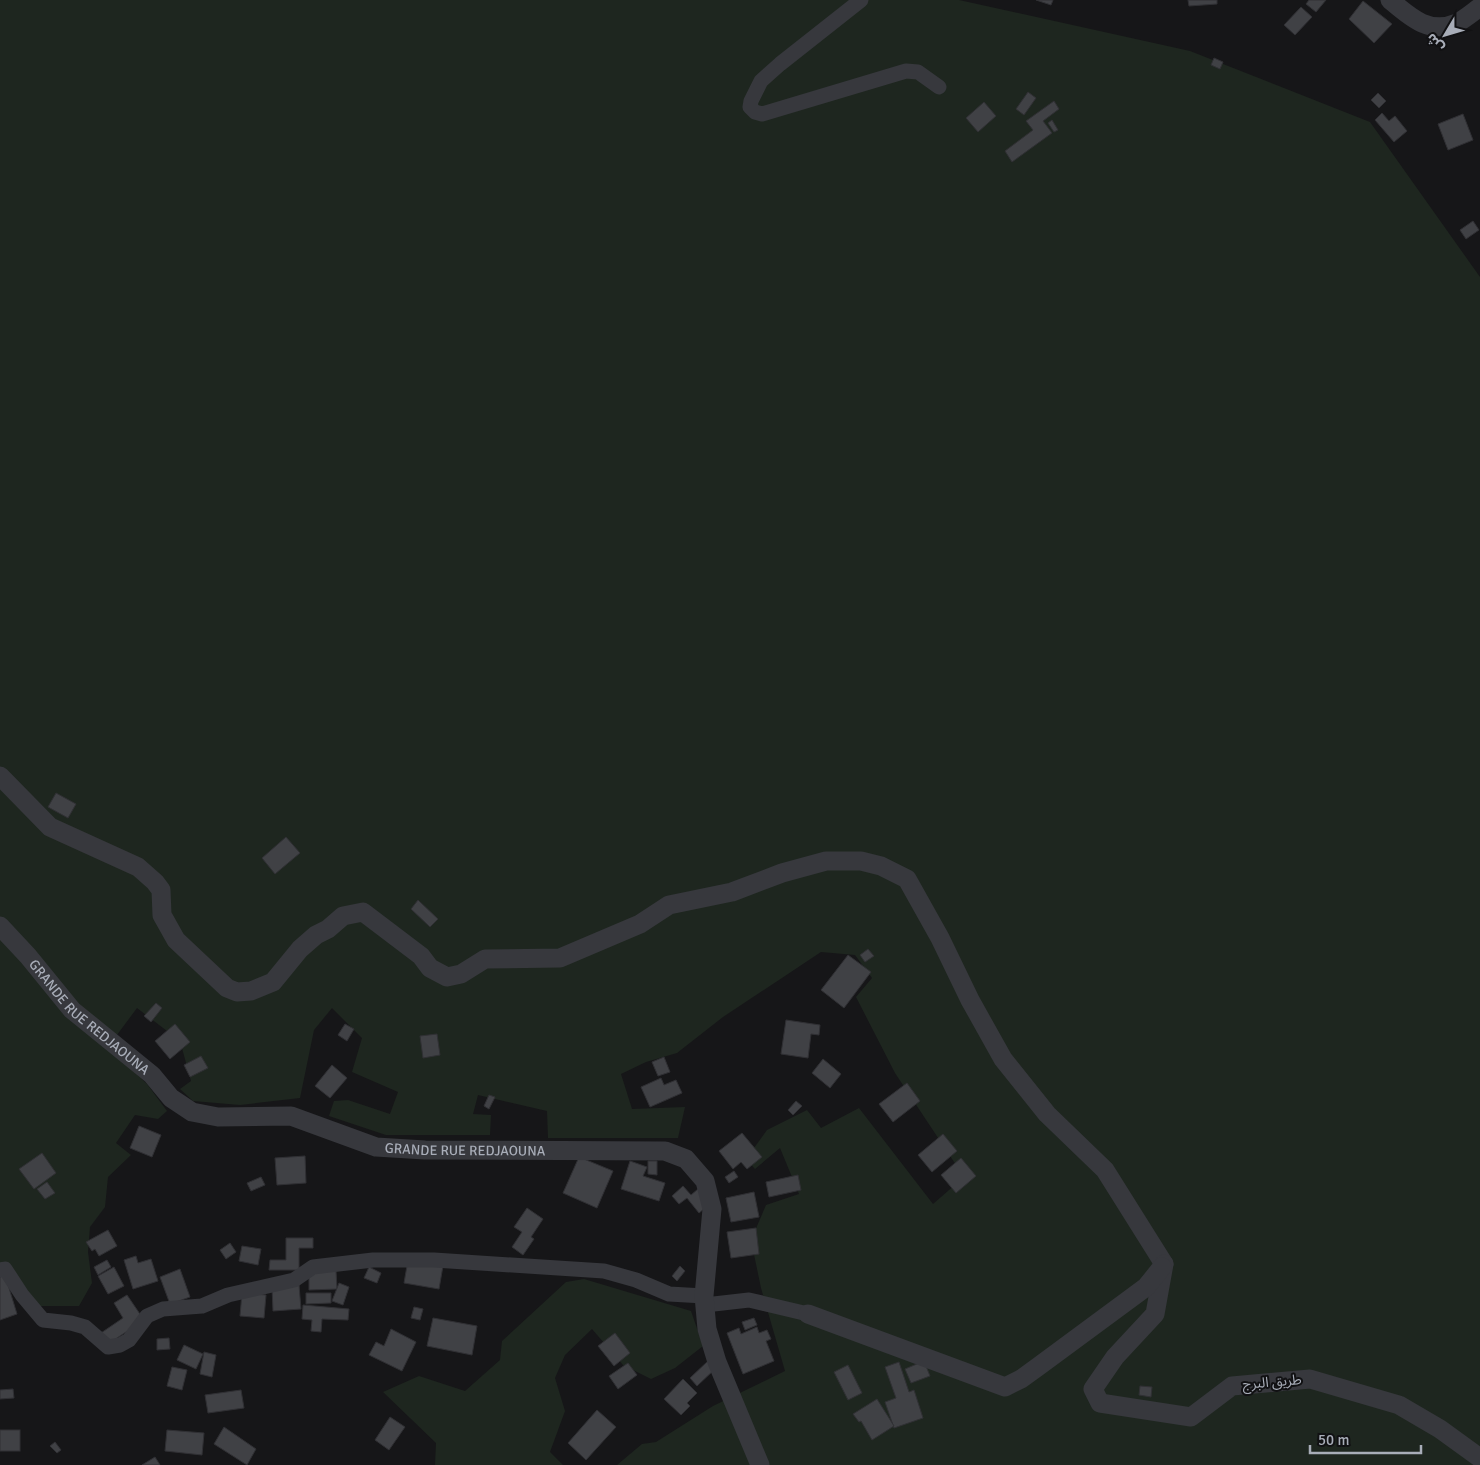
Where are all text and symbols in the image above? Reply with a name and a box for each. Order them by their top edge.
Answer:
north arrow [1420,10,1470,60]
text: ش [1423,30,1448,55]
street label: GRANDE RUE REDJAOUNA [26,956,153,1078]
street label: GRANDE RUE REDJAOUNA [384,1139,546,1159]
street label: طريق البرج [1242,1371,1303,1395]
scale bar [1310,1422,1421,1454]
text: 50 m [1318,1431,1349,1449]

